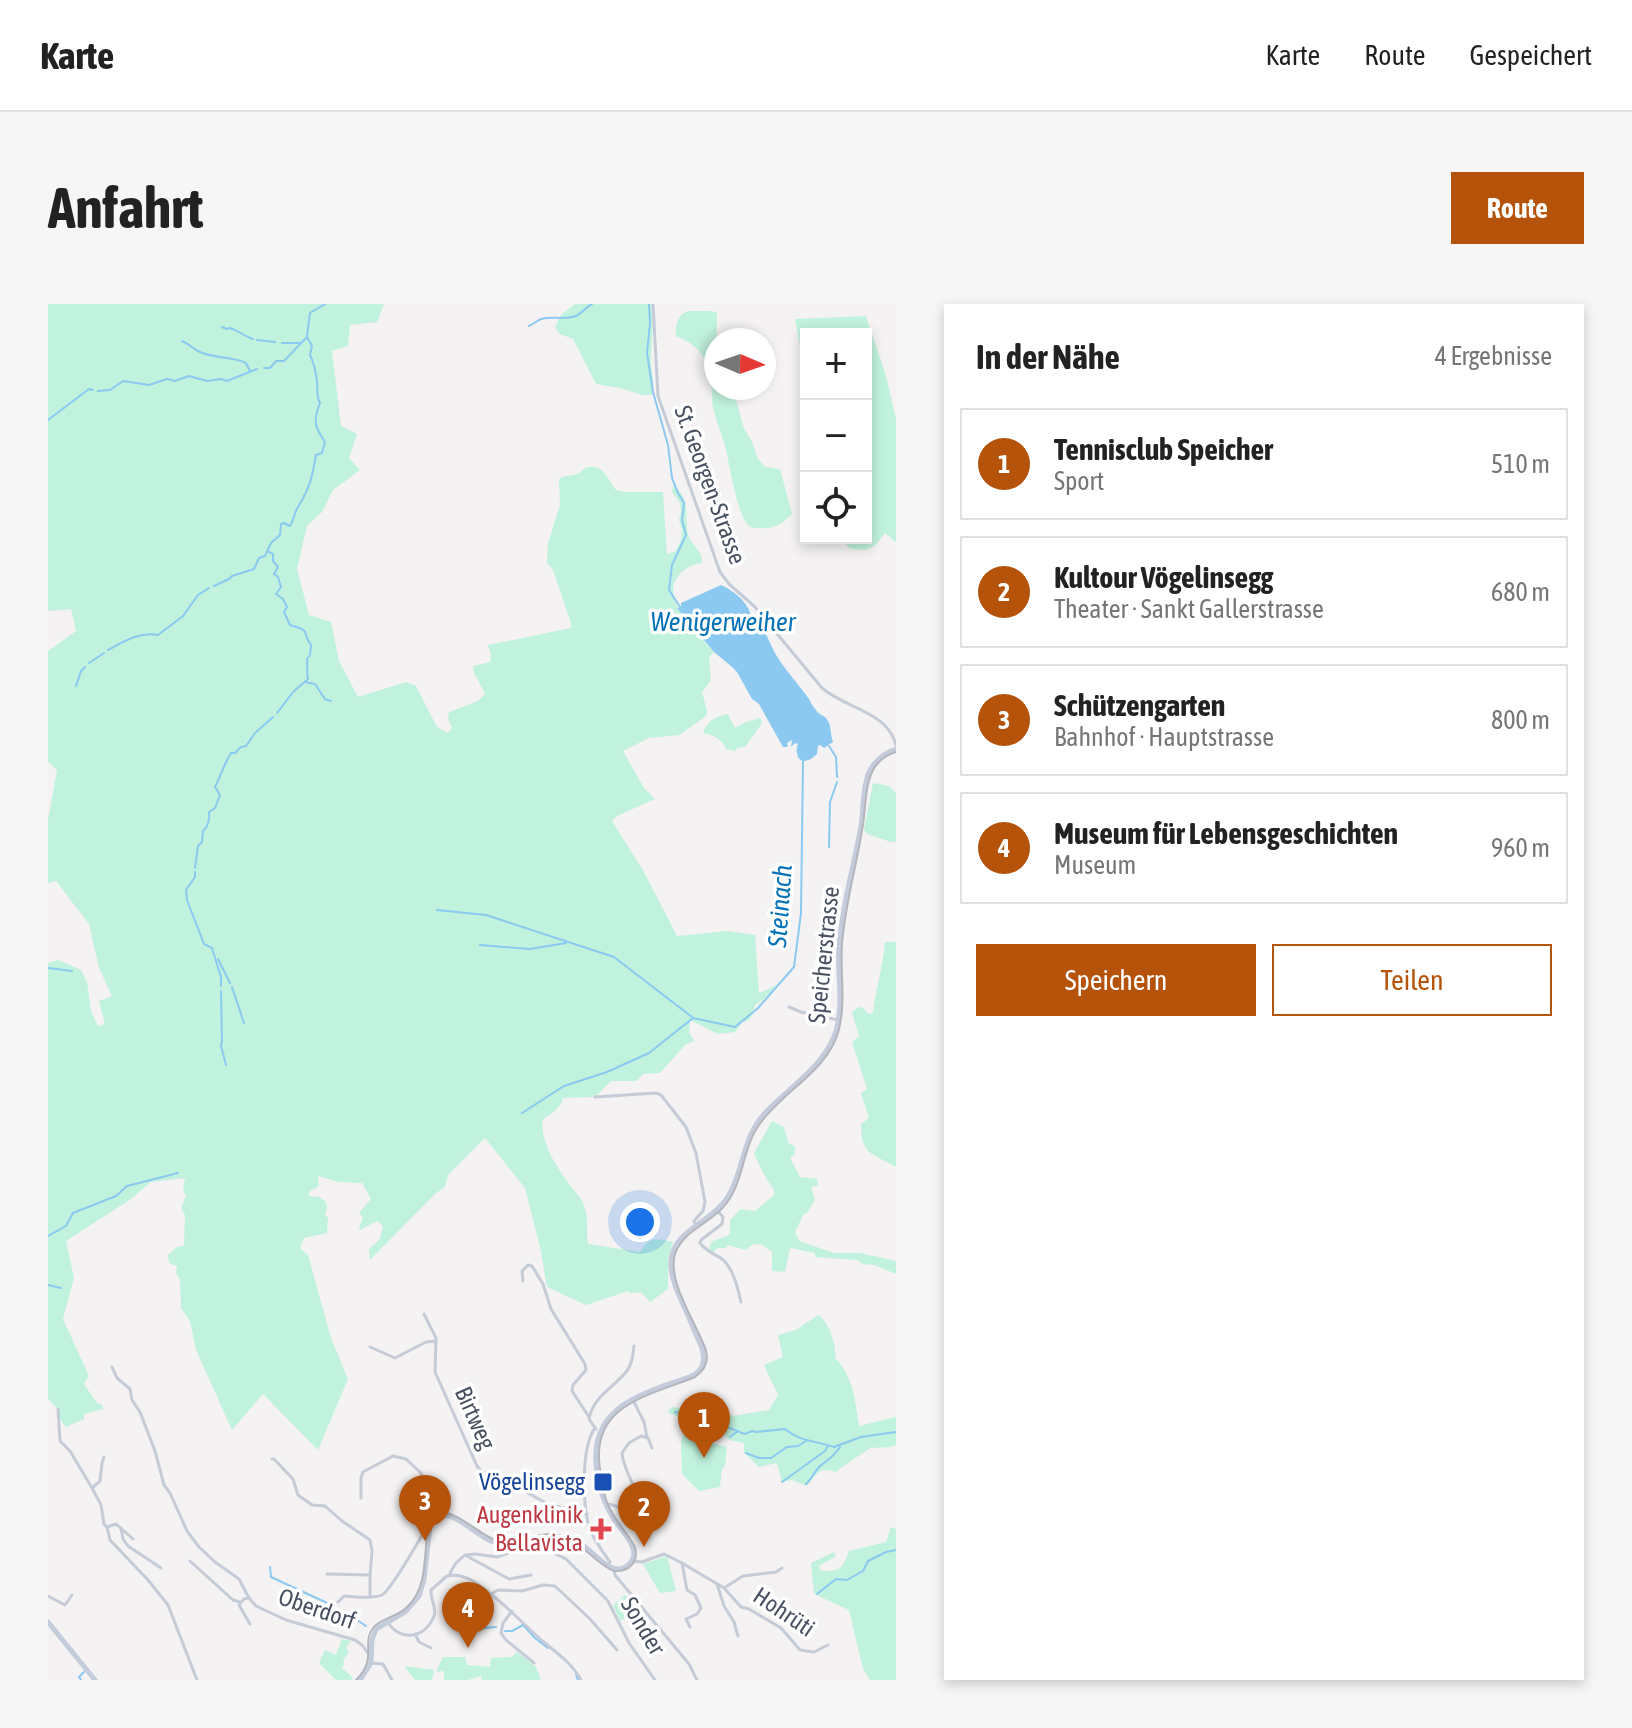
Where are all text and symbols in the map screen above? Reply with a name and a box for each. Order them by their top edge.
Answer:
text: Karte [40,34,114,77]
text: Karte [1266,39,1320,71]
text: Route [1364,39,1425,71]
text: Gespeichert [1469,39,1592,71]
button: Route [1451,172,1584,244]
text: Anfahrt [48,176,203,240]
north arrow [704,328,776,400]
map controls [800,328,872,544]
button: + [800,328,872,400]
text: In der Nähe [976,337,1120,376]
text: 4 Ergebnisse [1435,341,1552,371]
button: − [800,400,872,472]
street label: St. Georgen-Strasse [669,402,752,568]
text: Tennisclub Speicher [1054,432,1273,466]
text: 1 [998,449,1010,479]
text: 510 m [1491,449,1550,479]
text: Sport [1054,466,1104,496]
button: locate [800,472,872,544]
text: Kultour Vögelinsegg [1054,560,1273,594]
text: 2 [998,577,1010,607]
text: 680 m [1491,577,1550,607]
text: Theater · Sankt Gallerstrasse [1054,594,1324,624]
water label: Wenigerweiher [651,607,797,637]
text: Schützengarten [1054,688,1225,722]
text: 3 [998,705,1010,735]
text: 800 m [1491,705,1550,735]
text: Bahnhof · Hauptstrasse [1054,722,1274,752]
text: Museum für Lebensgeschichten [1054,816,1398,850]
text: 4 [998,833,1010,863]
text: 960 m [1491,833,1550,863]
text: Museum [1054,850,1136,880]
water label: Steinach [762,863,798,949]
street label: Speicherstrasse [803,885,844,1025]
button: Speichern [976,944,1256,1016]
button: Teilen [1272,944,1552,1016]
your location [620,1202,660,1242]
street label: Birtweg [450,1382,501,1454]
pin: 1 [678,1392,730,1458]
place label: Vögelinsegg [479,1468,586,1495]
marker: Vögelinsegg [592,1471,614,1493]
pin: 3 [399,1475,451,1541]
pin: 2 [618,1481,670,1547]
place label: Augenklinik Bellavista [477,1501,583,1556]
marker: Augenklinik Bellavista [590,1518,612,1540]
street label: Hohrüti [749,1581,820,1642]
pin: 4 [442,1582,494,1648]
street label: Oberdorf [275,1583,359,1634]
street label: Sonder [616,1592,672,1660]

